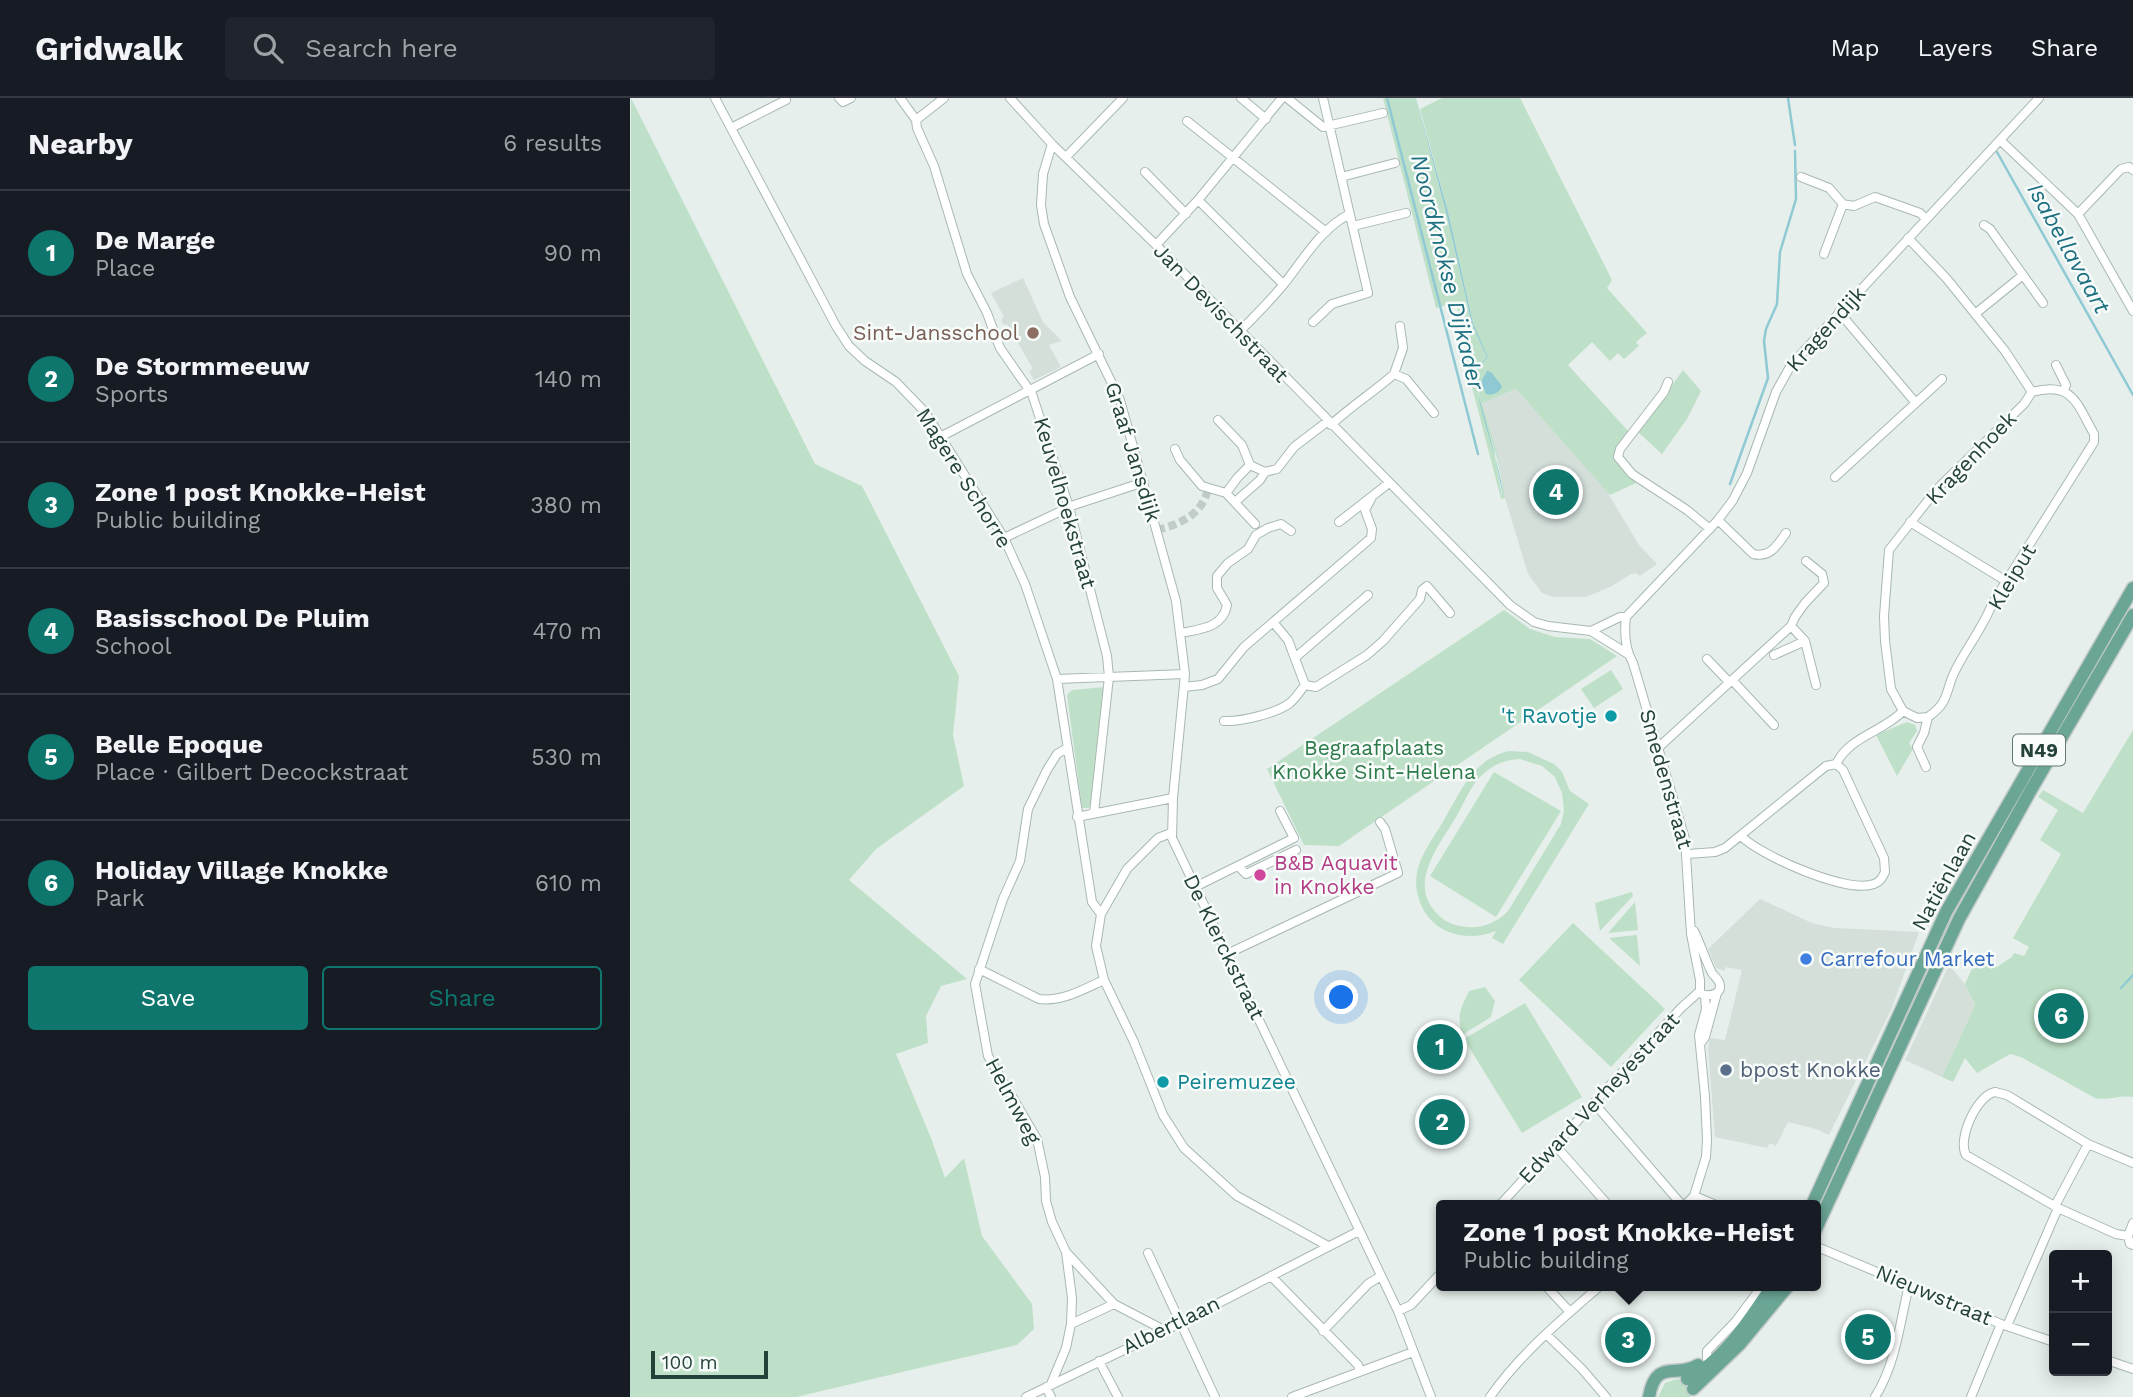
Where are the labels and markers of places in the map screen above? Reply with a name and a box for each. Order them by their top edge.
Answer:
place label: Sint-Jansschool [853,320,1020,345]
marker: Sint-Jansschool [1025,325,1041,341]
pin: 4 [1533,466,1579,518]
place label: 't Ravotje [1501,703,1597,728]
marker: 't Ravotje [1603,708,1619,724]
place label: B&B Aquavit in Knokke [1274,850,1398,899]
marker: B&B Aquavit in Knokke [1252,867,1268,883]
place label: Carrefour Market [1820,946,1994,971]
marker: Carrefour Market [1798,951,1814,967]
pin: 6 [2038,990,2084,1042]
pin: 1 [1417,1021,1463,1073]
place label: bpost Knokke [1740,1057,1881,1082]
marker: bpost Knokke [1718,1062,1734,1078]
place label: Peiremuzee [1177,1069,1296,1094]
marker: Peiremuzee [1155,1074,1171,1090]
pin: 2 [1419,1096,1465,1148]
pin: 5 [1845,1311,1891,1363]
pin: 3 [1605,1314,1651,1366]

